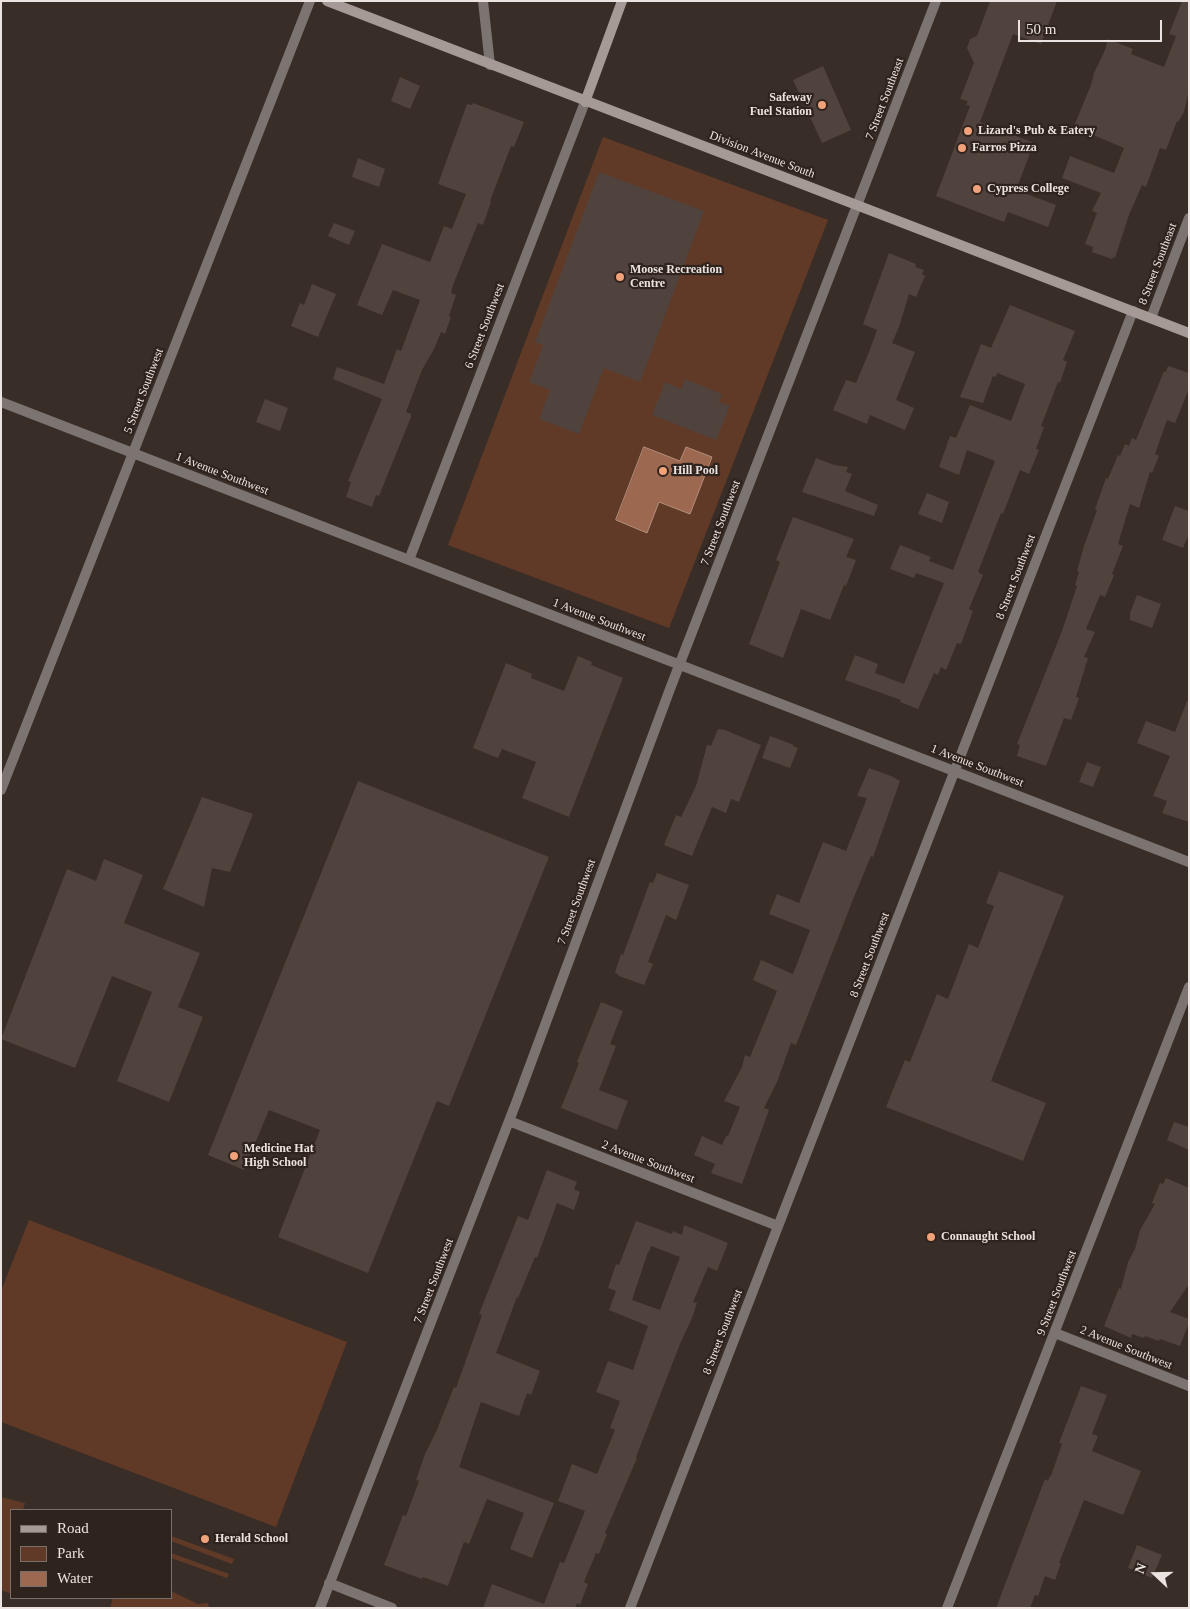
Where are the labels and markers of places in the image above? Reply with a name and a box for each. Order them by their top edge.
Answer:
place label: Safeway Fuel Station [750,91,812,119]
marker: Safeway Fuel Station [816,99,828,111]
place label: Lizard's Pub & Eatery [978,124,1095,138]
marker: Lizard's Pub & Eatery [962,125,974,137]
place label: Farros Pizza [972,141,1037,155]
marker: Farros Pizza [956,142,968,154]
place label: Cypress College [987,182,1069,196]
marker: Cypress College [971,183,983,195]
place label: Moose Recreation Centre [630,263,722,291]
marker: Moose Recreation Centre [614,271,626,283]
place label: Hill Pool [673,464,718,478]
marker: Hill Pool [657,465,669,477]
place label: Medicine Hat High School [244,1142,314,1170]
marker: Medicine Hat High School [228,1150,240,1162]
place label: Connaught School [941,1230,1035,1244]
marker: Connaught School [925,1231,937,1243]
place label: Herald School [215,1532,288,1546]
marker: Herald School [199,1533,211,1545]

